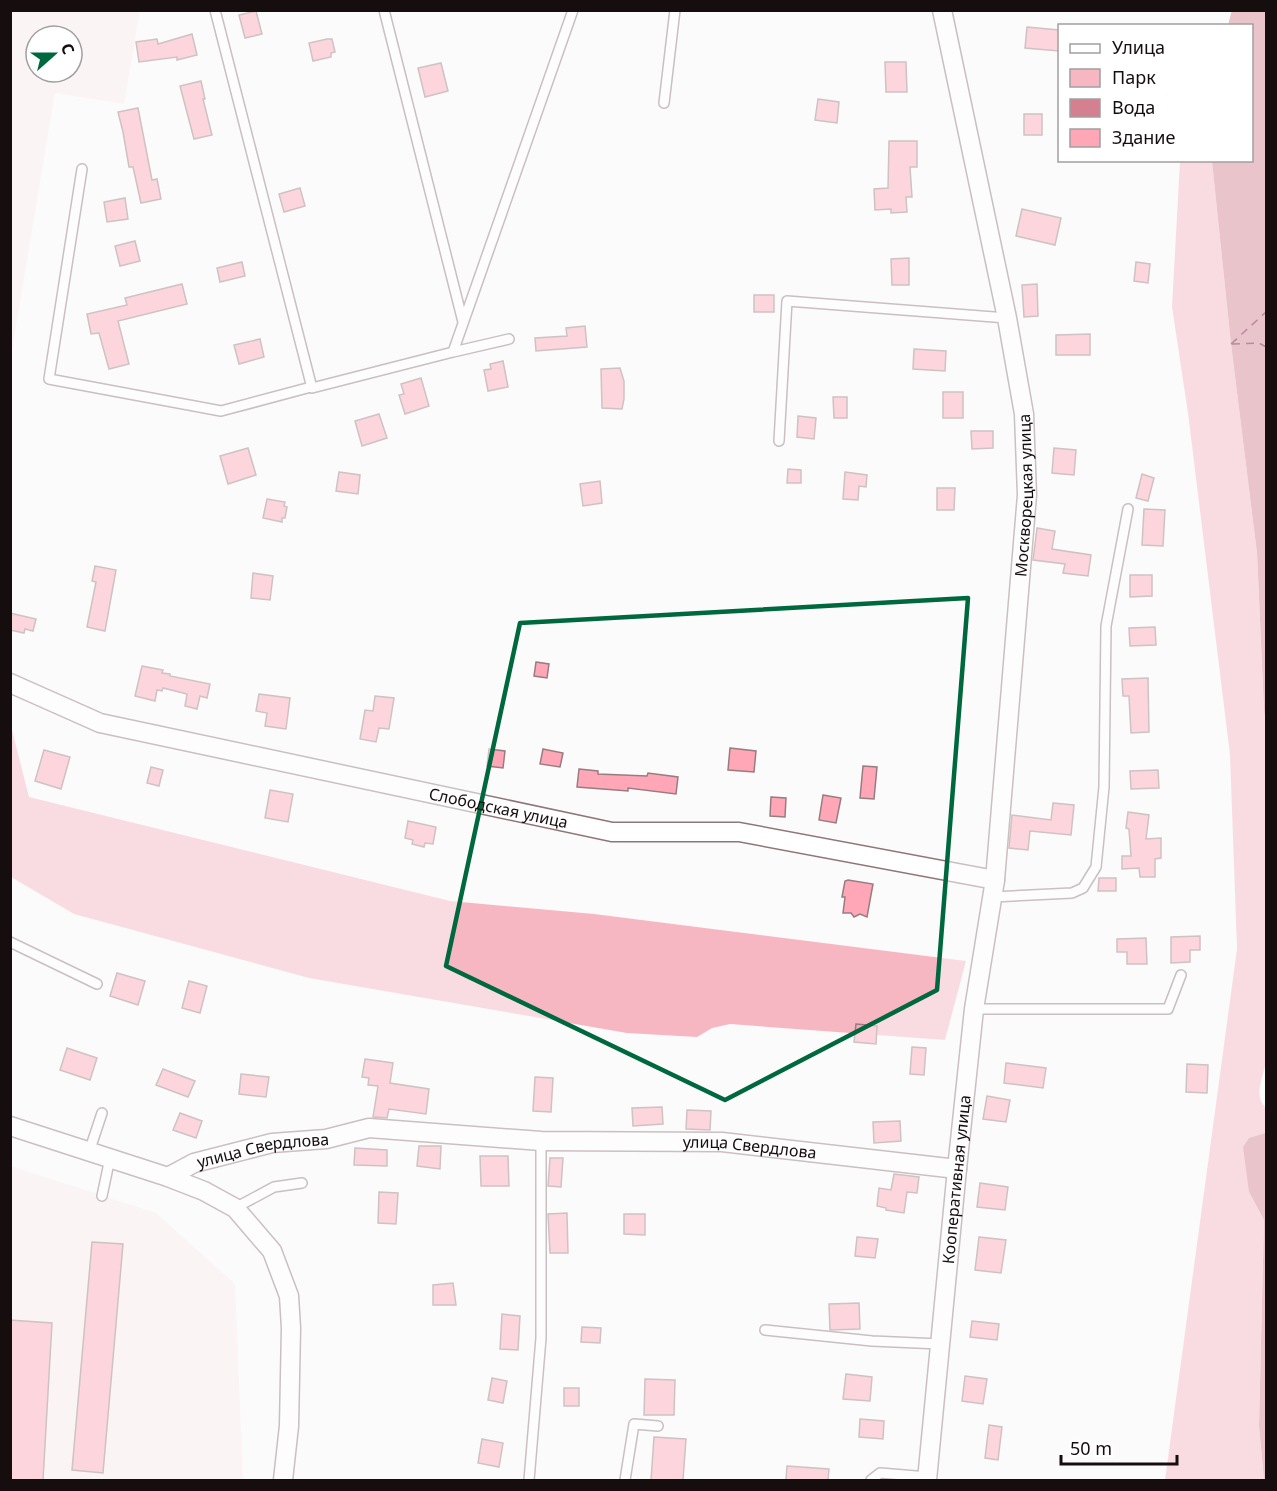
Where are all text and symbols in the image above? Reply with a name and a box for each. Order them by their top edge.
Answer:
north arrow [24,24,84,84]
legend [1058,24,1253,162]
text: Улица [1112,35,1165,59]
text: С [56,40,80,57]
text: Парк [1112,65,1156,89]
text: Вода [1112,95,1155,119]
text: Здание [1112,125,1176,149]
street label: Москворецкая улица [1009,413,1038,578]
street label: Слободская улица [427,782,570,833]
street label: Кооперативная улица [937,1094,976,1265]
street label: улица Свердлова [195,1128,330,1173]
street label: улица Свердлова [683,1131,818,1164]
scale bar [1061,1428,1176,1466]
text: 50 m [1070,1436,1112,1460]

